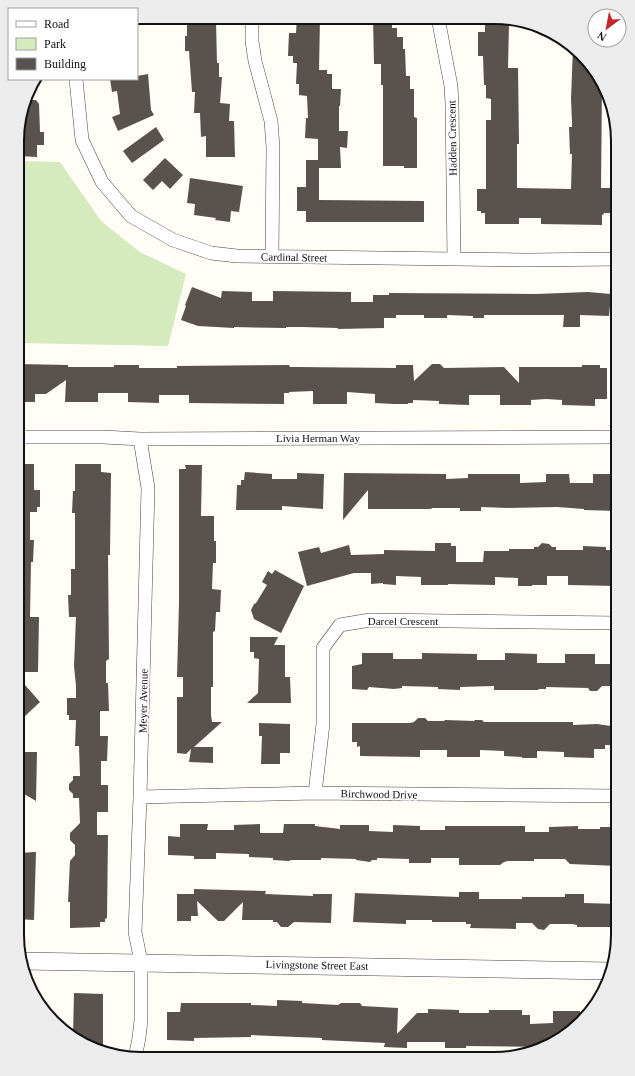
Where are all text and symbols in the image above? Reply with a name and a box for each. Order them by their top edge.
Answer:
legend [8,8,138,80]
north arrow [587,8,627,48]
text: Road [44,17,69,31]
text: N [595,29,608,44]
text: Park [44,37,66,51]
text: Building [44,57,86,71]
street label: Hadden Crescent [445,100,459,176]
street label: Cardinal Street [261,250,327,264]
street label: Livia Herman Way [276,432,360,444]
street label: Darcel Crescent [368,615,438,627]
street label: Meyer Avenue [136,669,150,733]
street label: Birchwood Drive [341,787,418,801]
street label: Livingstone Street East [266,958,368,972]

